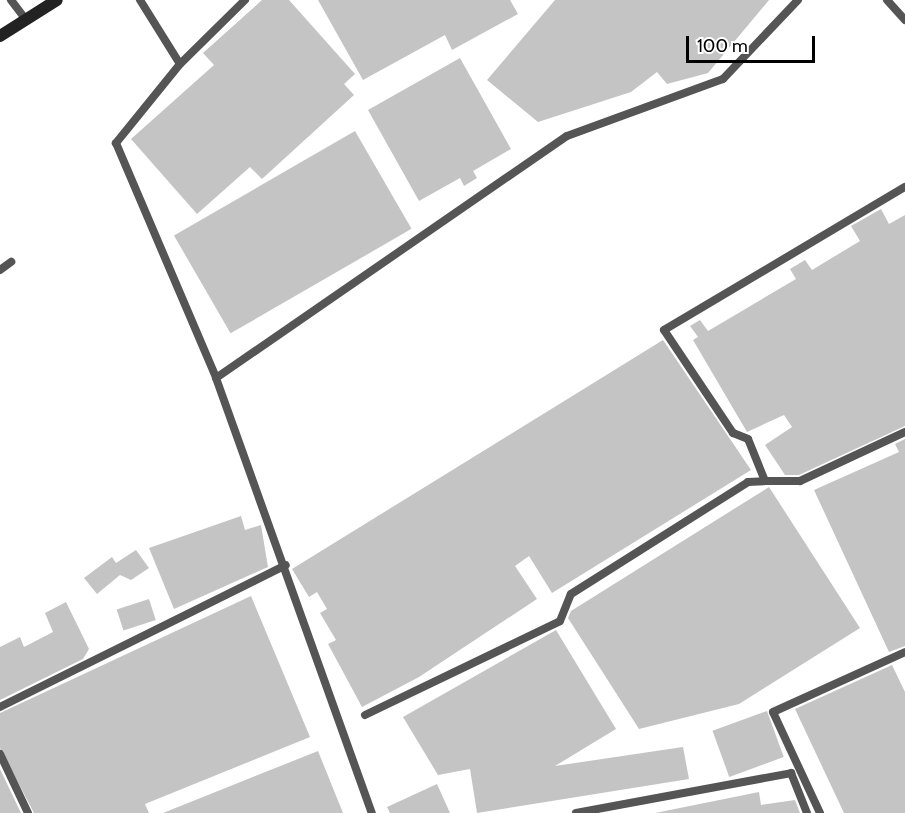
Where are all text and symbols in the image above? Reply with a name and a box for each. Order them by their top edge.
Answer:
scale bar [689,24,818,62]
text: 100 m [697,35,748,57]

